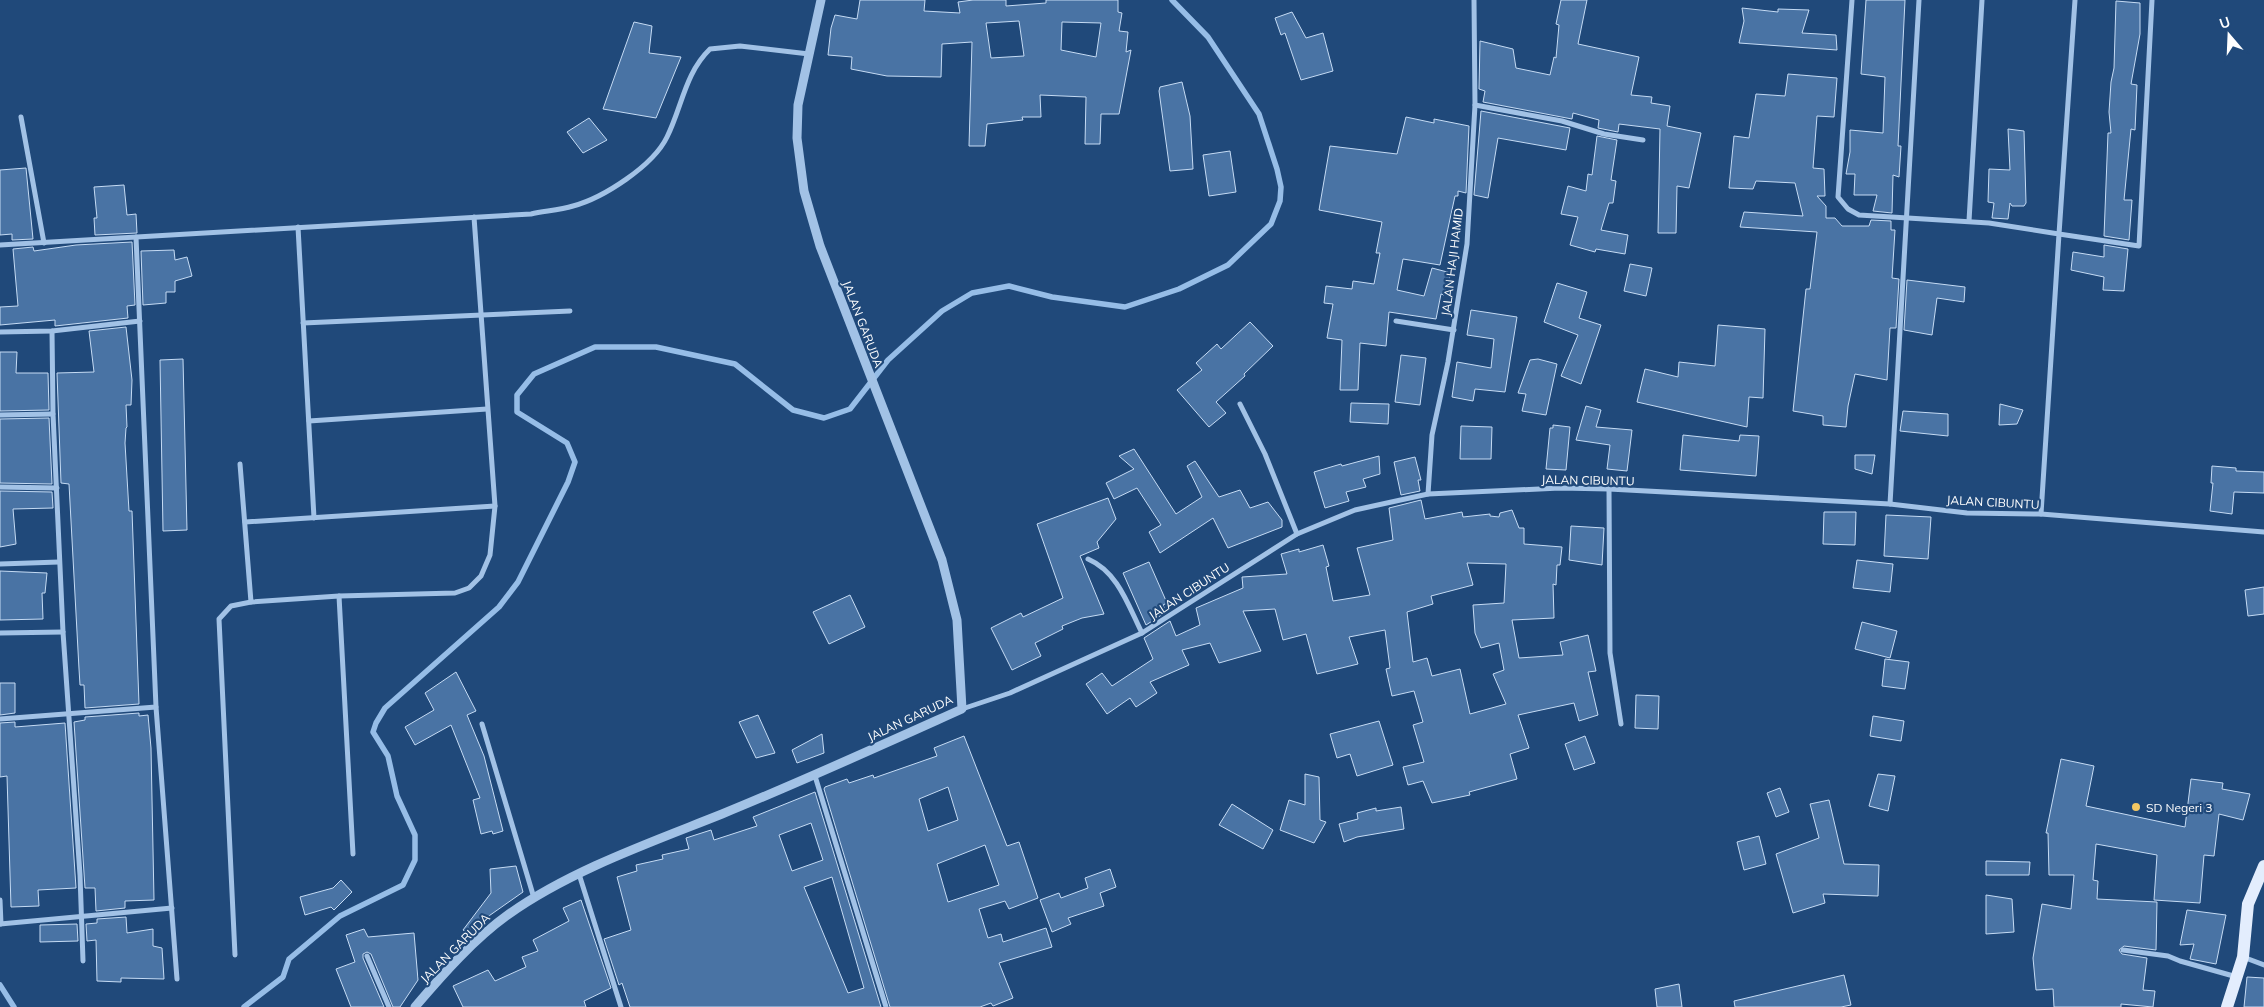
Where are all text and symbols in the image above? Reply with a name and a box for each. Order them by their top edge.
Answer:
north arrow [2204,10,2254,60]
text: U [2217,13,2233,33]
street label: JALAN HAJI HAMID [1438,207,1466,317]
street label: JALAN GARUDA [839,278,887,370]
street label: JALAN CIBUNTU [1541,472,1635,488]
street label: JALAN CIBUNTU [1946,492,2040,512]
street label: JALAN CIBUNTU [1146,559,1232,623]
street label: JALAN GARUDA [865,692,955,744]
place label: SD Negeri 3 [2146,800,2212,815]
marker: SD Negeri 3 [2130,801,2142,813]
street label: JALAN GARUDA [417,910,493,986]

